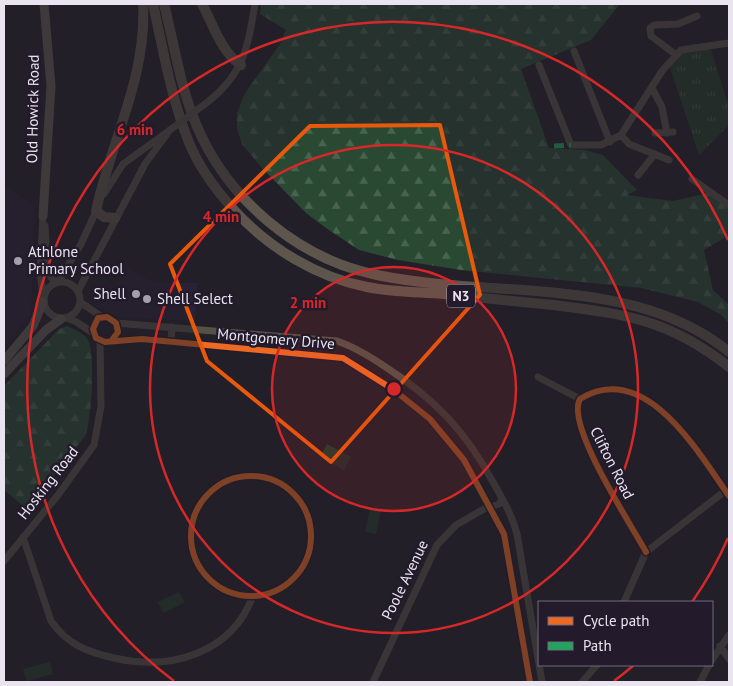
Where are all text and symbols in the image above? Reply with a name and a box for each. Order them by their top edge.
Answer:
street label: Old Howick Road [22,54,43,164]
text: 6 min [117,120,153,139]
text: 4 min [203,207,239,226]
place label: Athlone Primary School [28,242,124,278]
marker: Athlone Primary School [12,255,24,267]
place label: Shell [93,284,127,303]
road number: N3 [447,284,475,308]
marker: Shell [130,288,142,300]
place label: Shell Select [157,289,233,308]
marker: Shell Select [141,293,153,305]
text: 2 min [290,293,326,312]
street label: Montgomery Drive [216,324,336,353]
centre of rings [385,380,403,398]
street label: Clifton Road [586,424,639,502]
street label: Hosking Road [13,442,82,523]
street label: Poole Avenue [377,537,432,623]
legend [538,601,713,666]
text: Cycle path [583,611,649,630]
text: Path [583,636,612,655]

